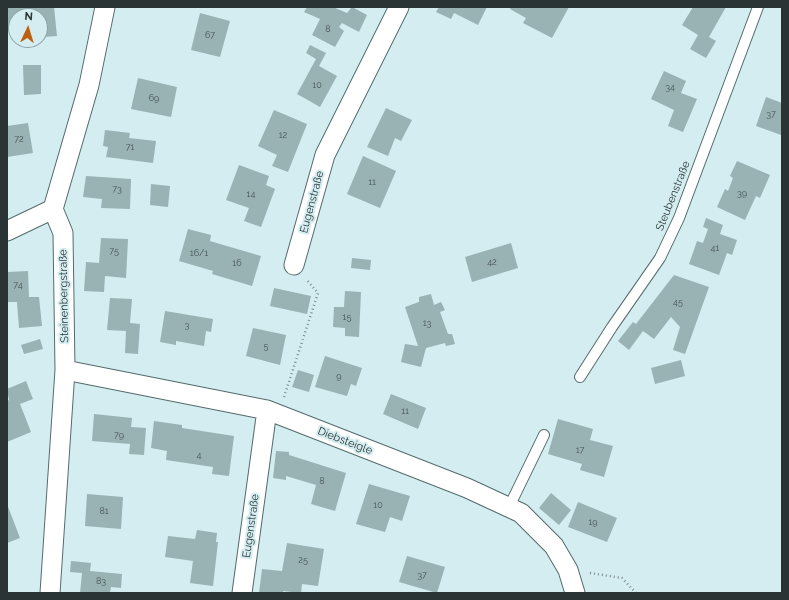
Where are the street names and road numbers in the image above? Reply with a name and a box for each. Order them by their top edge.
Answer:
street label: Steubenstraße [653,159,693,233]
street label: Eugenstraße [297,169,327,235]
street label: Steinenbergstraße [57,249,71,343]
street label: Diebsteigle [316,425,374,457]
street label: Eugenstraße [240,493,262,559]

